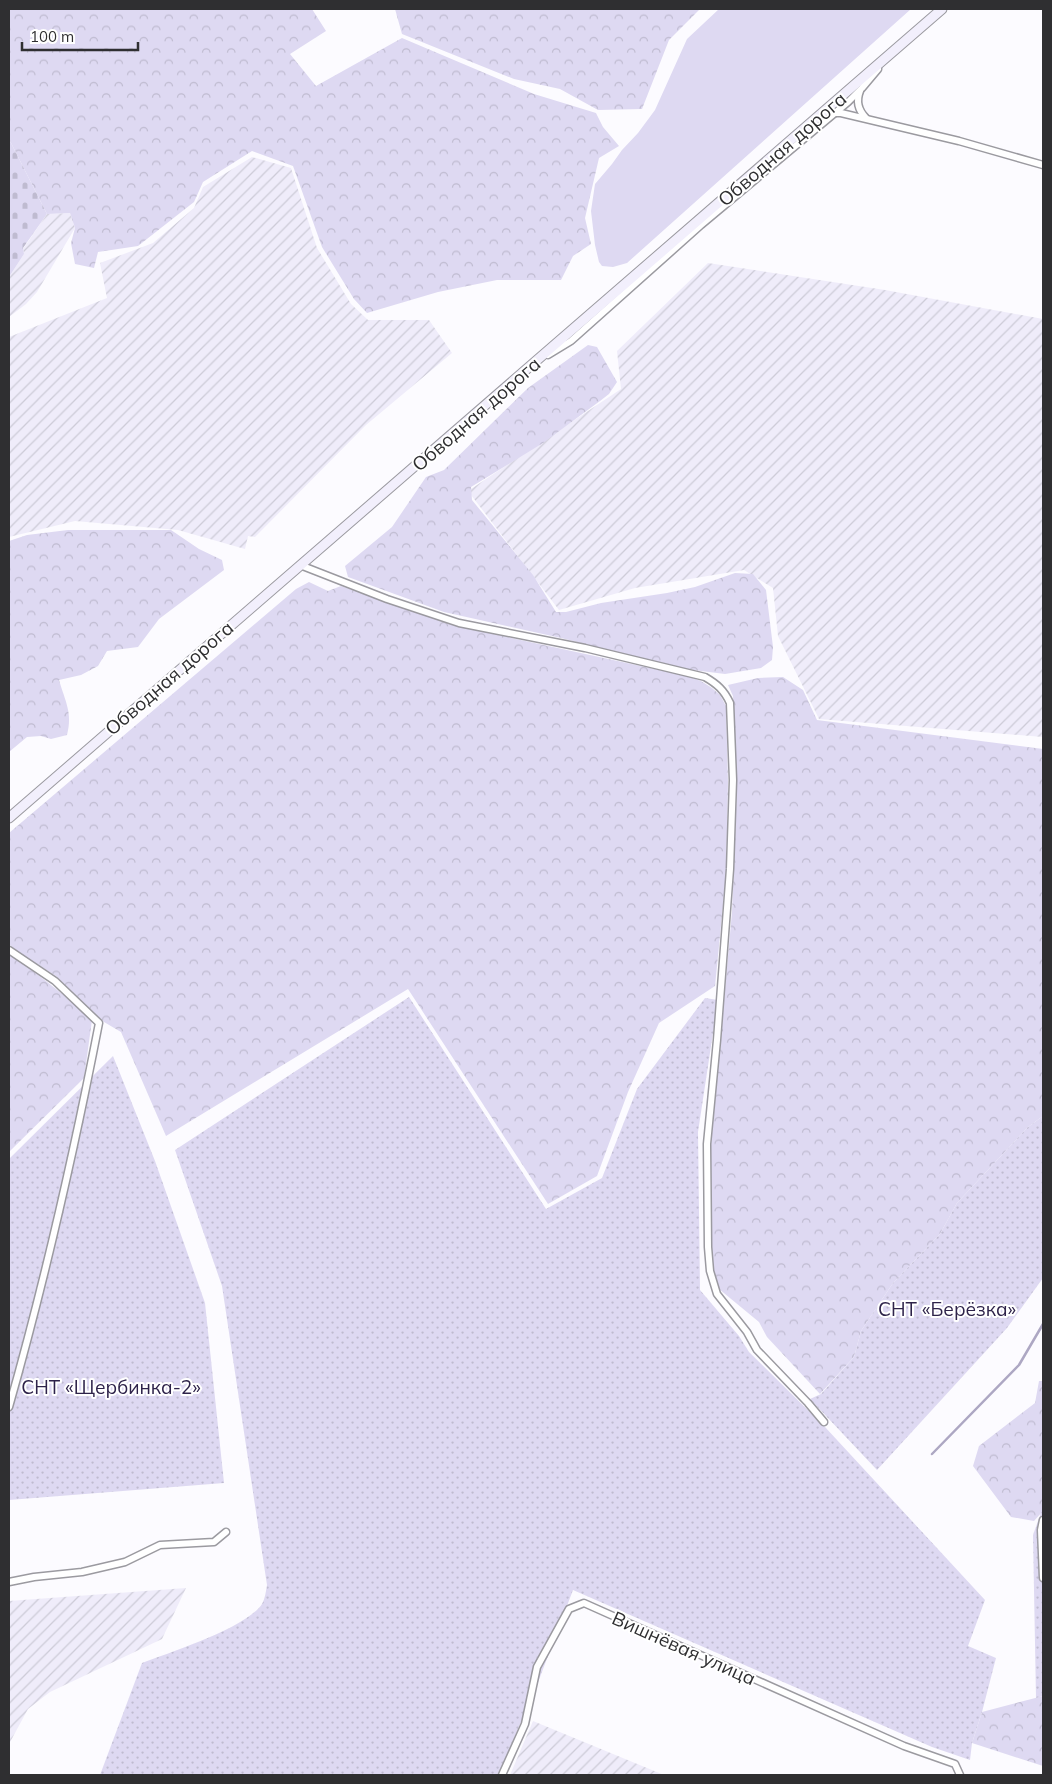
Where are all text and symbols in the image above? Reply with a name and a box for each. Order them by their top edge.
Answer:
scale bar [22,20,139,52]
text: 100 m [30,27,74,46]
street label: Обводная дорога [713,87,851,211]
street label: Обводная дорога [407,352,545,476]
street label: Обводная дорога [100,616,238,740]
park label: СНТ «Берёзка» [878,1297,1016,1321]
park label: СНТ «Щербинка-2» [21,1375,201,1399]
street label: Вишнёвая улица [609,1606,759,1690]

